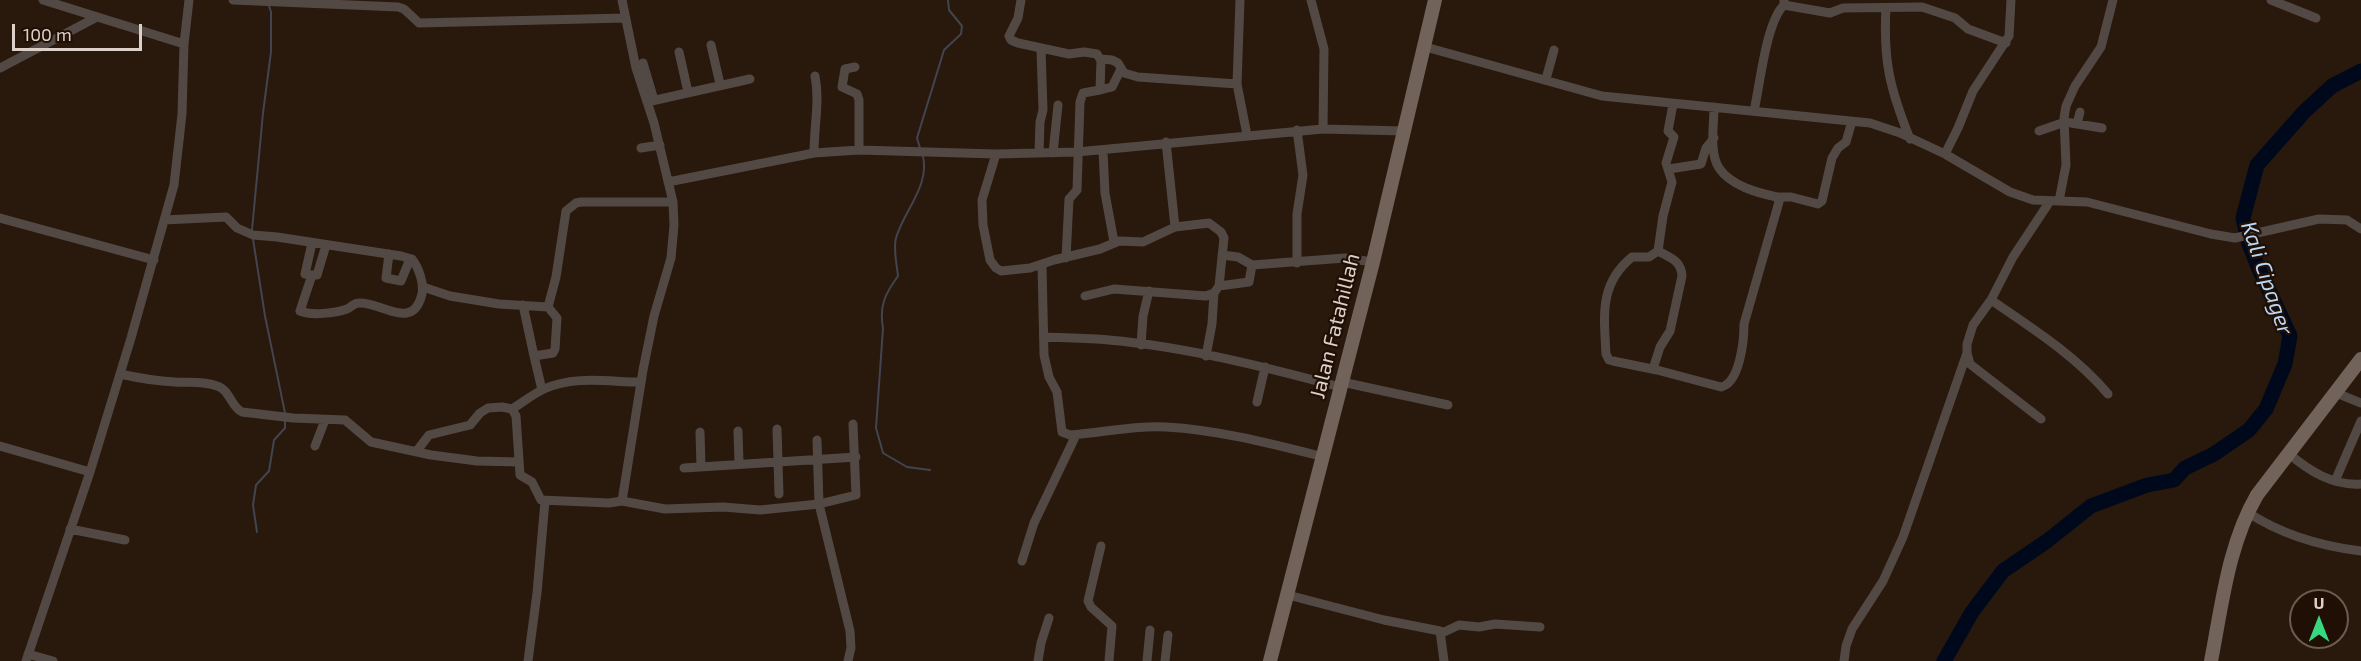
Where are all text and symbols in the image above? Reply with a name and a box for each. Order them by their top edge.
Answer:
scale bar [15,12,146,50]
text: 100 m [23,23,72,45]
water label: Kali Cipager [2235,218,2299,338]
street label: Jalan Fatahillah [1305,251,1365,401]
north arrow [2289,589,2349,649]
text: U [2314,593,2324,612]

